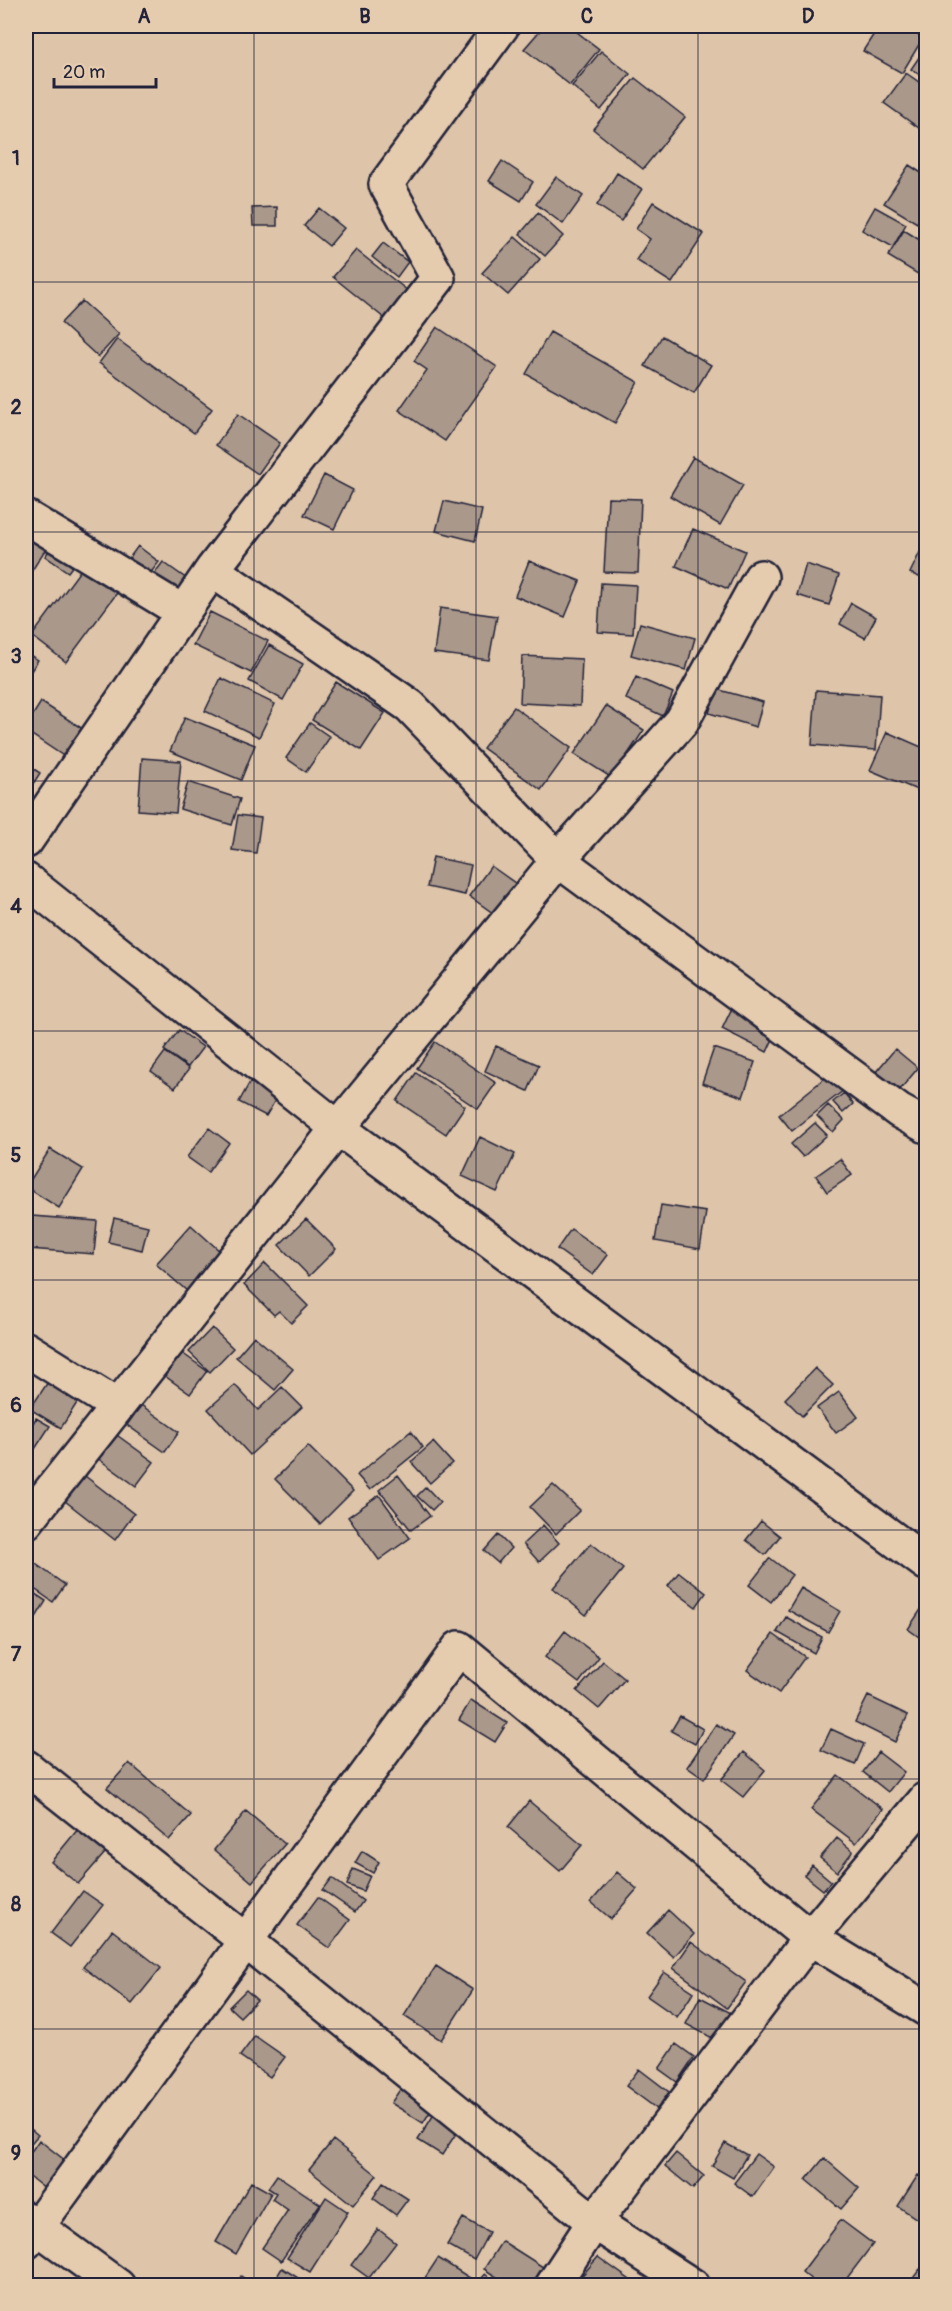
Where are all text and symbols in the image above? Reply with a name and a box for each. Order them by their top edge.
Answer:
text: A [138,4,151,29]
text: B [359,4,371,29]
text: C [581,4,593,29]
text: D [802,4,815,29]
scale bar [54,51,156,89]
text: 20 m [63,61,105,84]
text: 1 [12,146,20,171]
text: 2 [10,395,22,420]
text: 3 [10,644,22,669]
text: 4 [10,894,22,919]
text: 5 [11,1143,22,1168]
text: 6 [10,1393,22,1418]
text: 7 [11,1642,22,1667]
text: 8 [11,1892,21,1917]
text: 9 [11,2141,21,2166]

